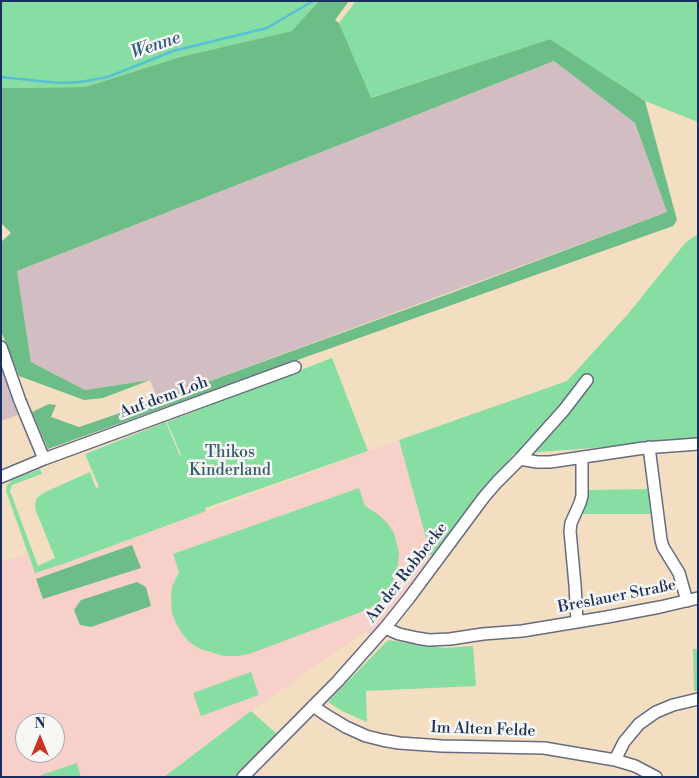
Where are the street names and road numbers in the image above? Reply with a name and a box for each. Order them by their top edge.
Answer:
street label: Auf dem Loh [117,373,211,423]
street label: An der Robbecke [362,519,452,627]
street label: Breslauer Straße [556,576,678,618]
street label: Im Alten Felde [430,719,536,741]

